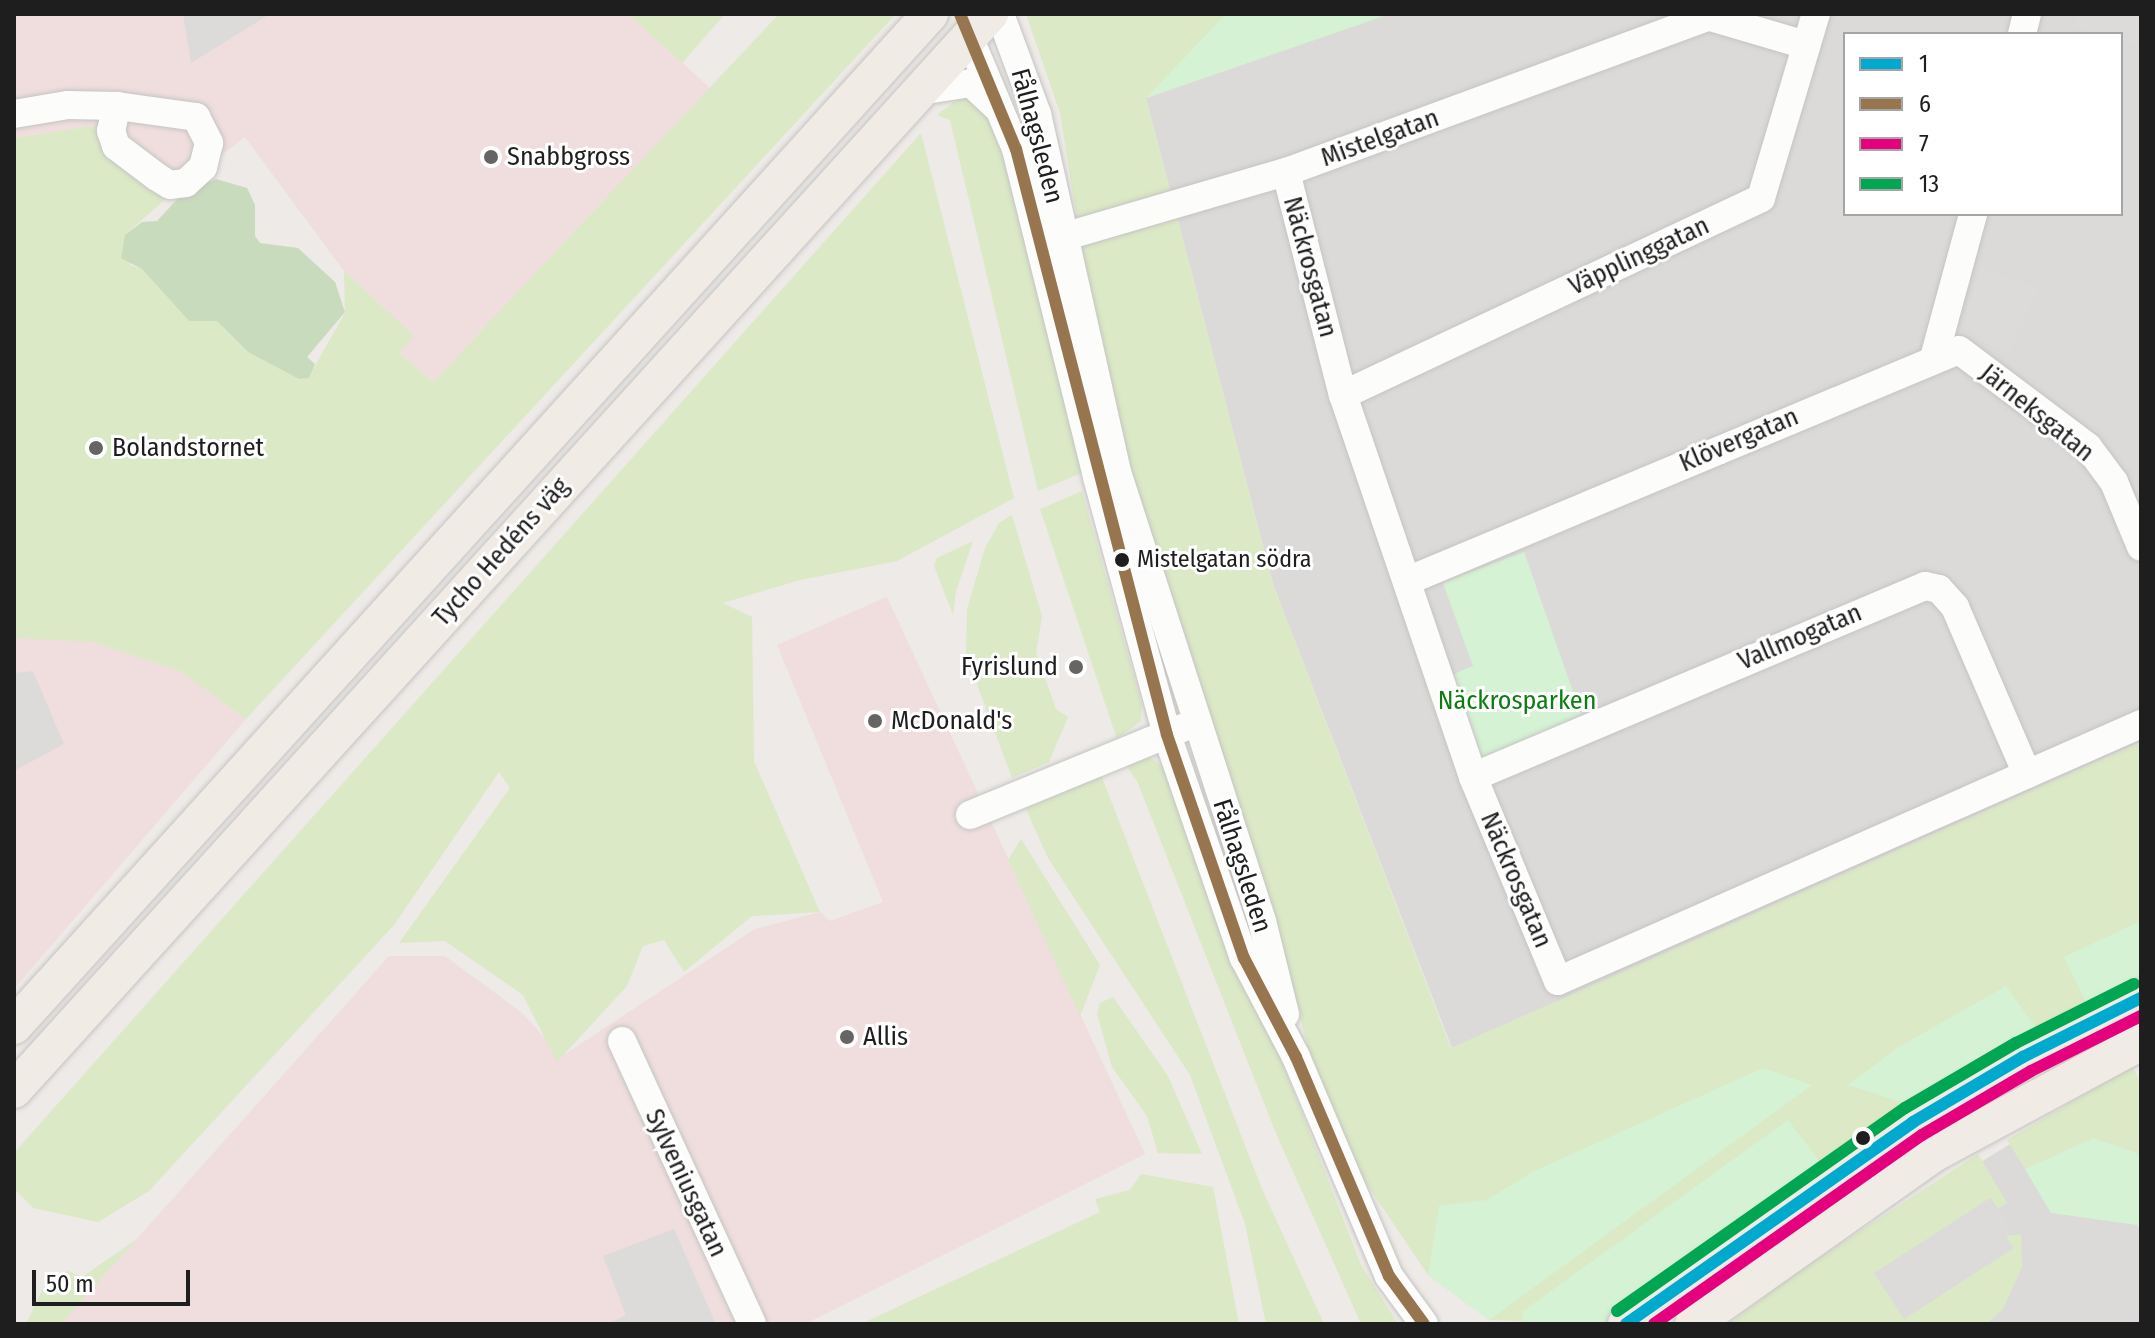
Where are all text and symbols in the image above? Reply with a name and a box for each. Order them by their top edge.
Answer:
legend [1843,32,2123,216]
text: 1 [1919,50,1928,78]
street label: Fålhagsleden [1004,65,1070,207]
text: 6 [1919,90,1931,118]
street label: Mistelgatan [1317,102,1443,174]
text: 7 [1919,130,1929,158]
place label: Snabbgross [507,141,630,173]
marker: Snabbgross [482,148,500,166]
text: 13 [1919,170,1939,198]
street label: Näckrosgatan [1276,193,1344,341]
street label: Väpplinggatan [1564,210,1714,302]
street label: Järneksgatan [1974,358,2100,468]
street label: Klövergatan [1675,401,1803,479]
place label: Bolandstornet [112,432,264,464]
marker: Bolandstornet [87,439,105,457]
street label: Tycho Hedéns väg [426,471,576,633]
place label: Mistelgatan södra [1137,546,1311,574]
marker: Mistelgatan södra [1114,552,1130,568]
street label: Vallmogatan [1733,597,1867,677]
place label: Fyrislund [961,651,1058,683]
marker: Fyrislund [1065,656,1087,678]
park label: Näckrosparken [1438,685,1596,717]
place label: McDonald's [891,705,1012,737]
marker: McDonald's [866,712,884,730]
street label: Fålhagsleden [1206,795,1278,937]
street label: Näckrosgatan [1473,808,1559,952]
place label: Allis [863,1021,908,1053]
marker: Allis [838,1028,856,1046]
street label: Sylveniusgatan [638,1104,734,1262]
unlabelled marker [1855,1130,1871,1146]
scale bar [36,1254,194,1304]
text: 50 m [46,1270,94,1298]

